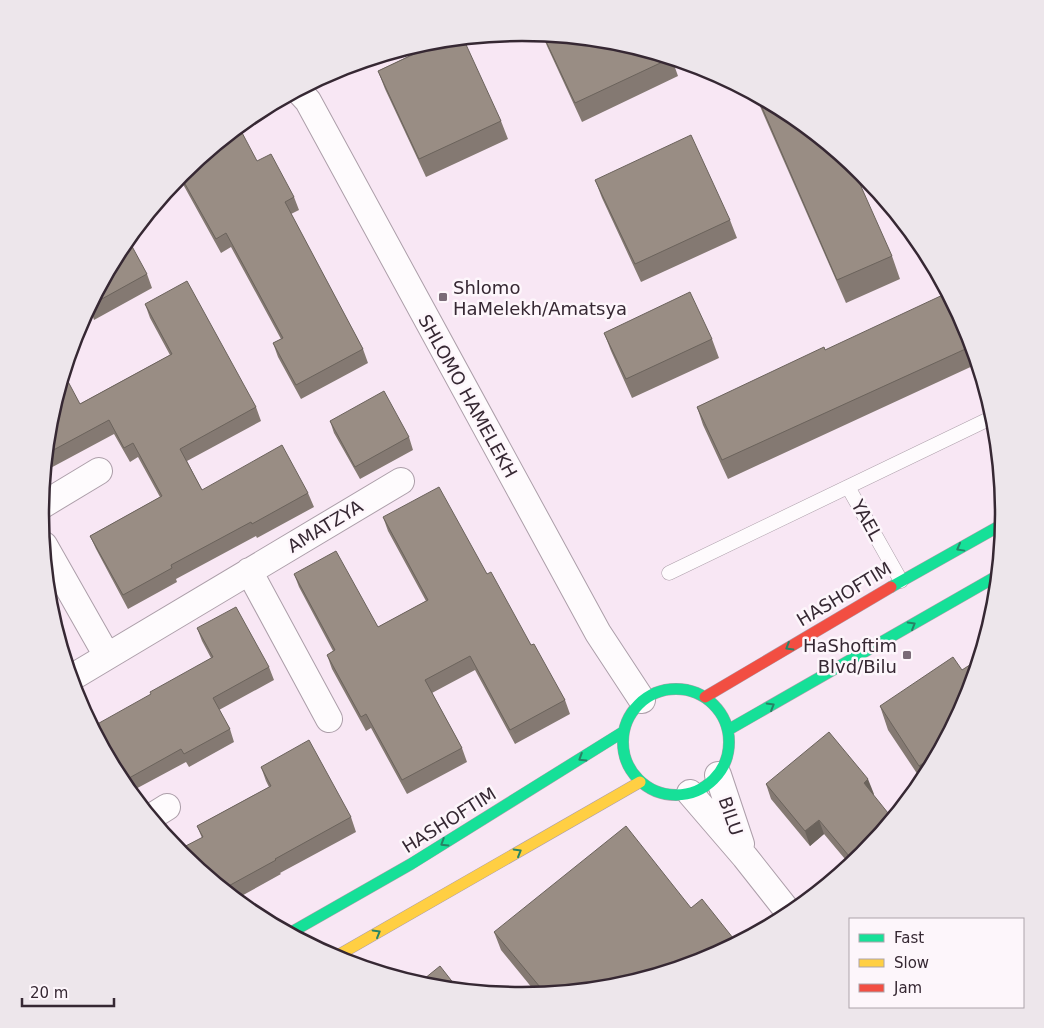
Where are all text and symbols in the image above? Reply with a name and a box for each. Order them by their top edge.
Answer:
place label: Shlomo HaMelekh/Amatsya [453,277,627,319]
marker: Shlomo HaMelekh/Amatsya [437,291,449,303]
street label: SHLOMO HAMELEKH [414,311,522,481]
street label: AMATZYA [284,495,367,557]
street label: YAEL [847,495,887,544]
one-way arrow [956,541,965,551]
street label: HASHOFTIM [793,557,895,631]
one-way arrow [906,621,915,631]
place label: HaShoftim Blvd/Bilu [803,635,897,677]
one-way arrow [786,641,795,651]
marker: HaShoftim Blvd/Bilu [901,649,913,661]
one-way arrow [765,702,774,712]
one-way arrow [578,751,587,761]
street label: HASHOFTIM [398,783,500,857]
street label: BILU [715,794,747,838]
one-way arrow [440,837,449,847]
one-way arrow [513,849,522,859]
legend [849,918,1024,1008]
one-way arrow [372,929,381,939]
text: Fast [894,929,924,947]
text: Slow [894,954,929,972]
scale bar [22,976,115,1008]
text: Jam [893,979,922,997]
text: 20 m [30,984,68,1002]

